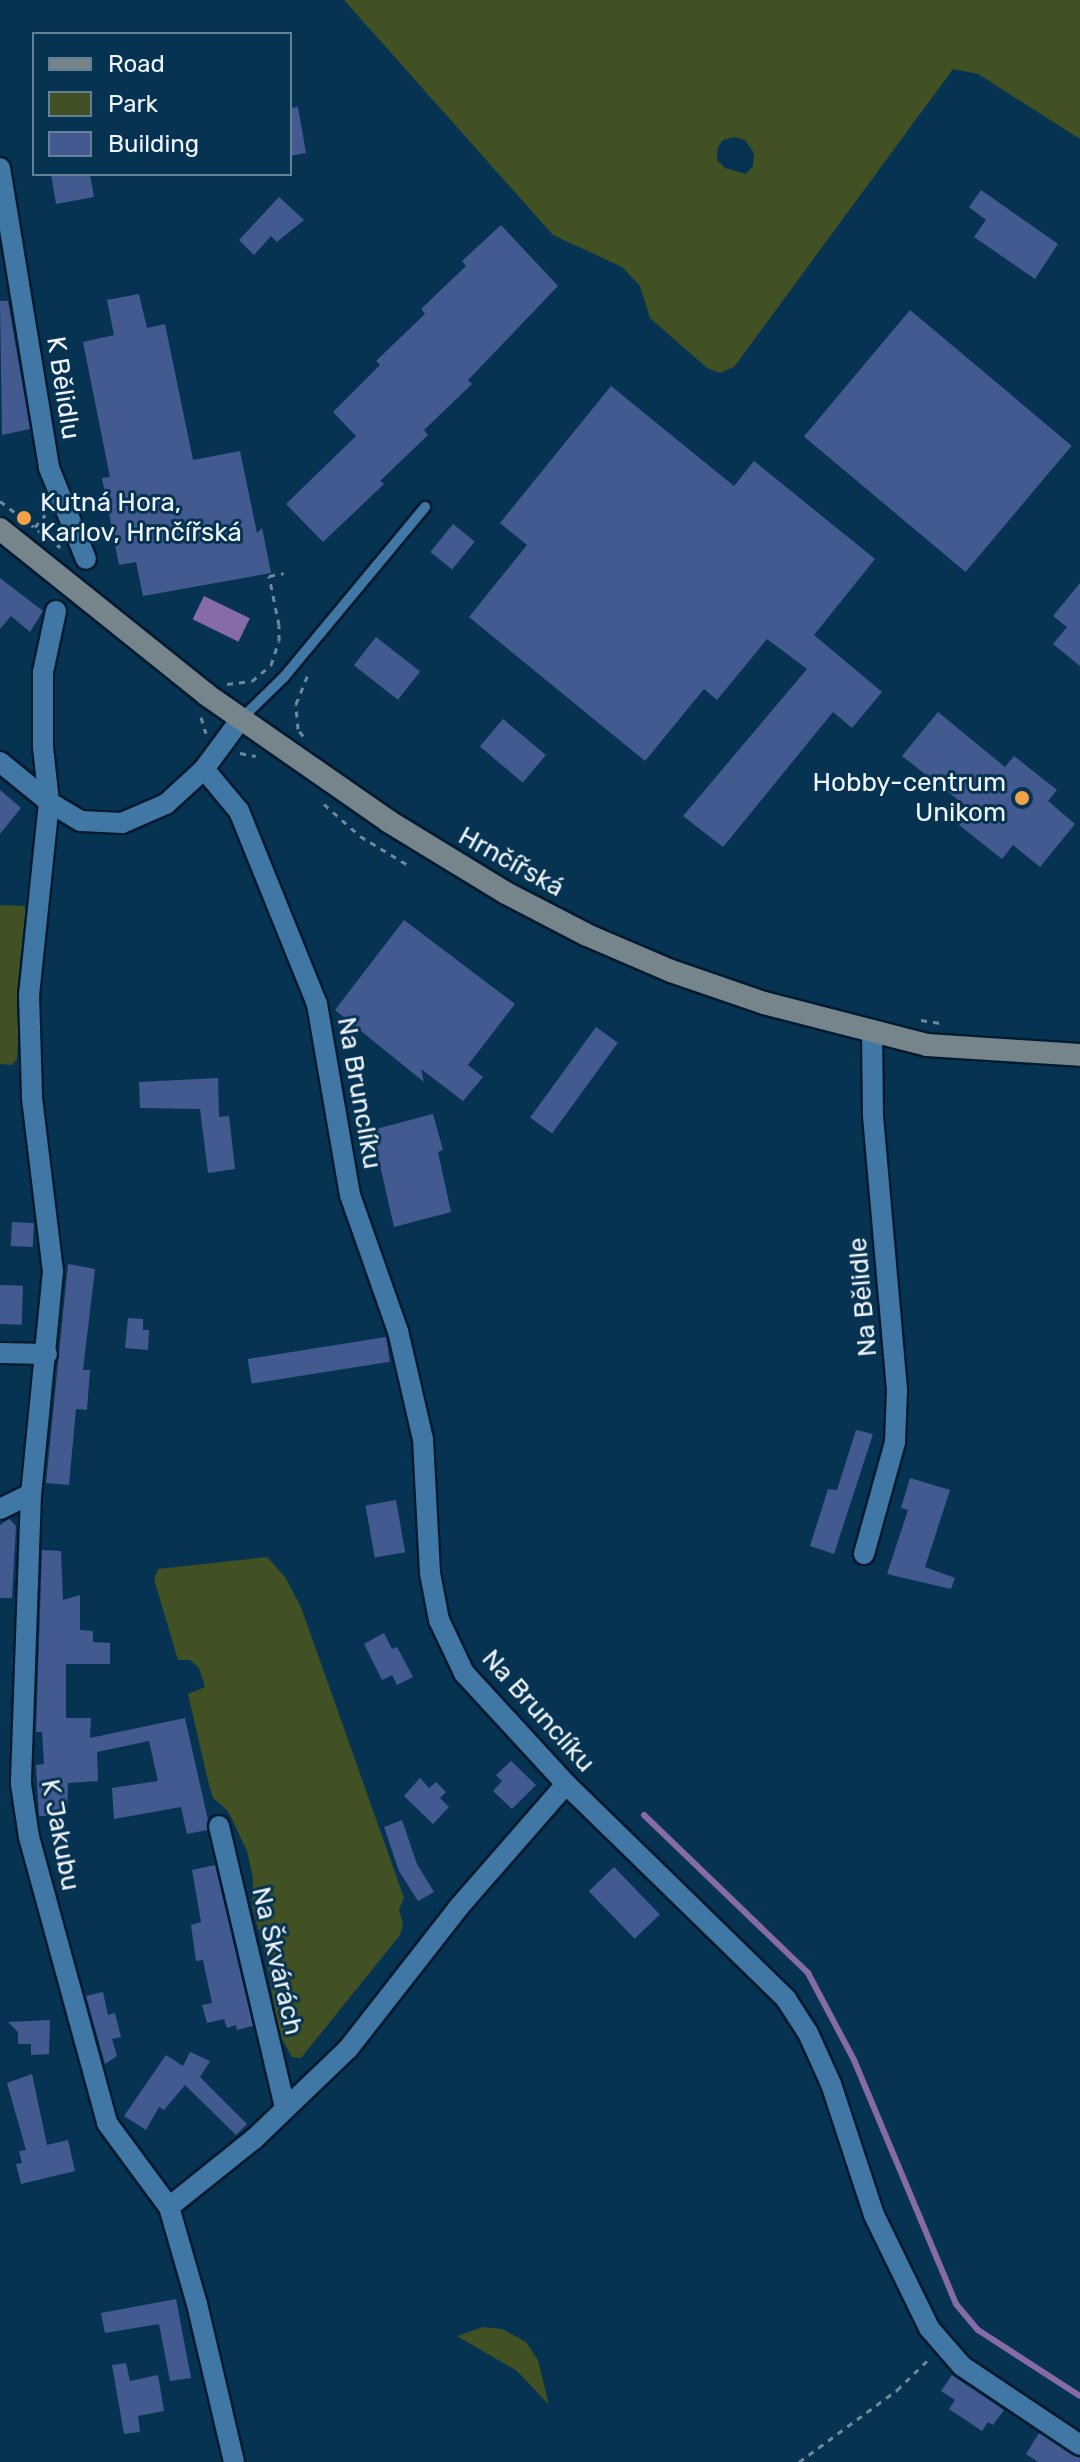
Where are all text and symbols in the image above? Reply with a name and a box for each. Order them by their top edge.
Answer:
legend [32,32,292,176]
text: Road [108,50,165,78]
text: Park [108,90,158,118]
text: Building [108,130,199,158]
street label: K Bělidlu [39,334,87,442]
place label: Kutná Hora, Karlov, Hrnčířská [40,487,242,548]
marker: Kutná Hora, Karlov, Hrnčířská [15,509,33,527]
place label: Hobby-centrum Unikom [812,767,1006,828]
marker: Hobby-centrum Unikom [1013,789,1031,807]
street label: Hrnčířská [453,820,569,904]
street label: Na Brunclíku [330,1015,388,1171]
street label: Na Bělidle [842,1236,884,1358]
street label: Na Brunclíku [475,1644,601,1778]
street label: K Jakubu [34,1777,86,1893]
street label: Na Škvárách [245,1884,309,2038]

